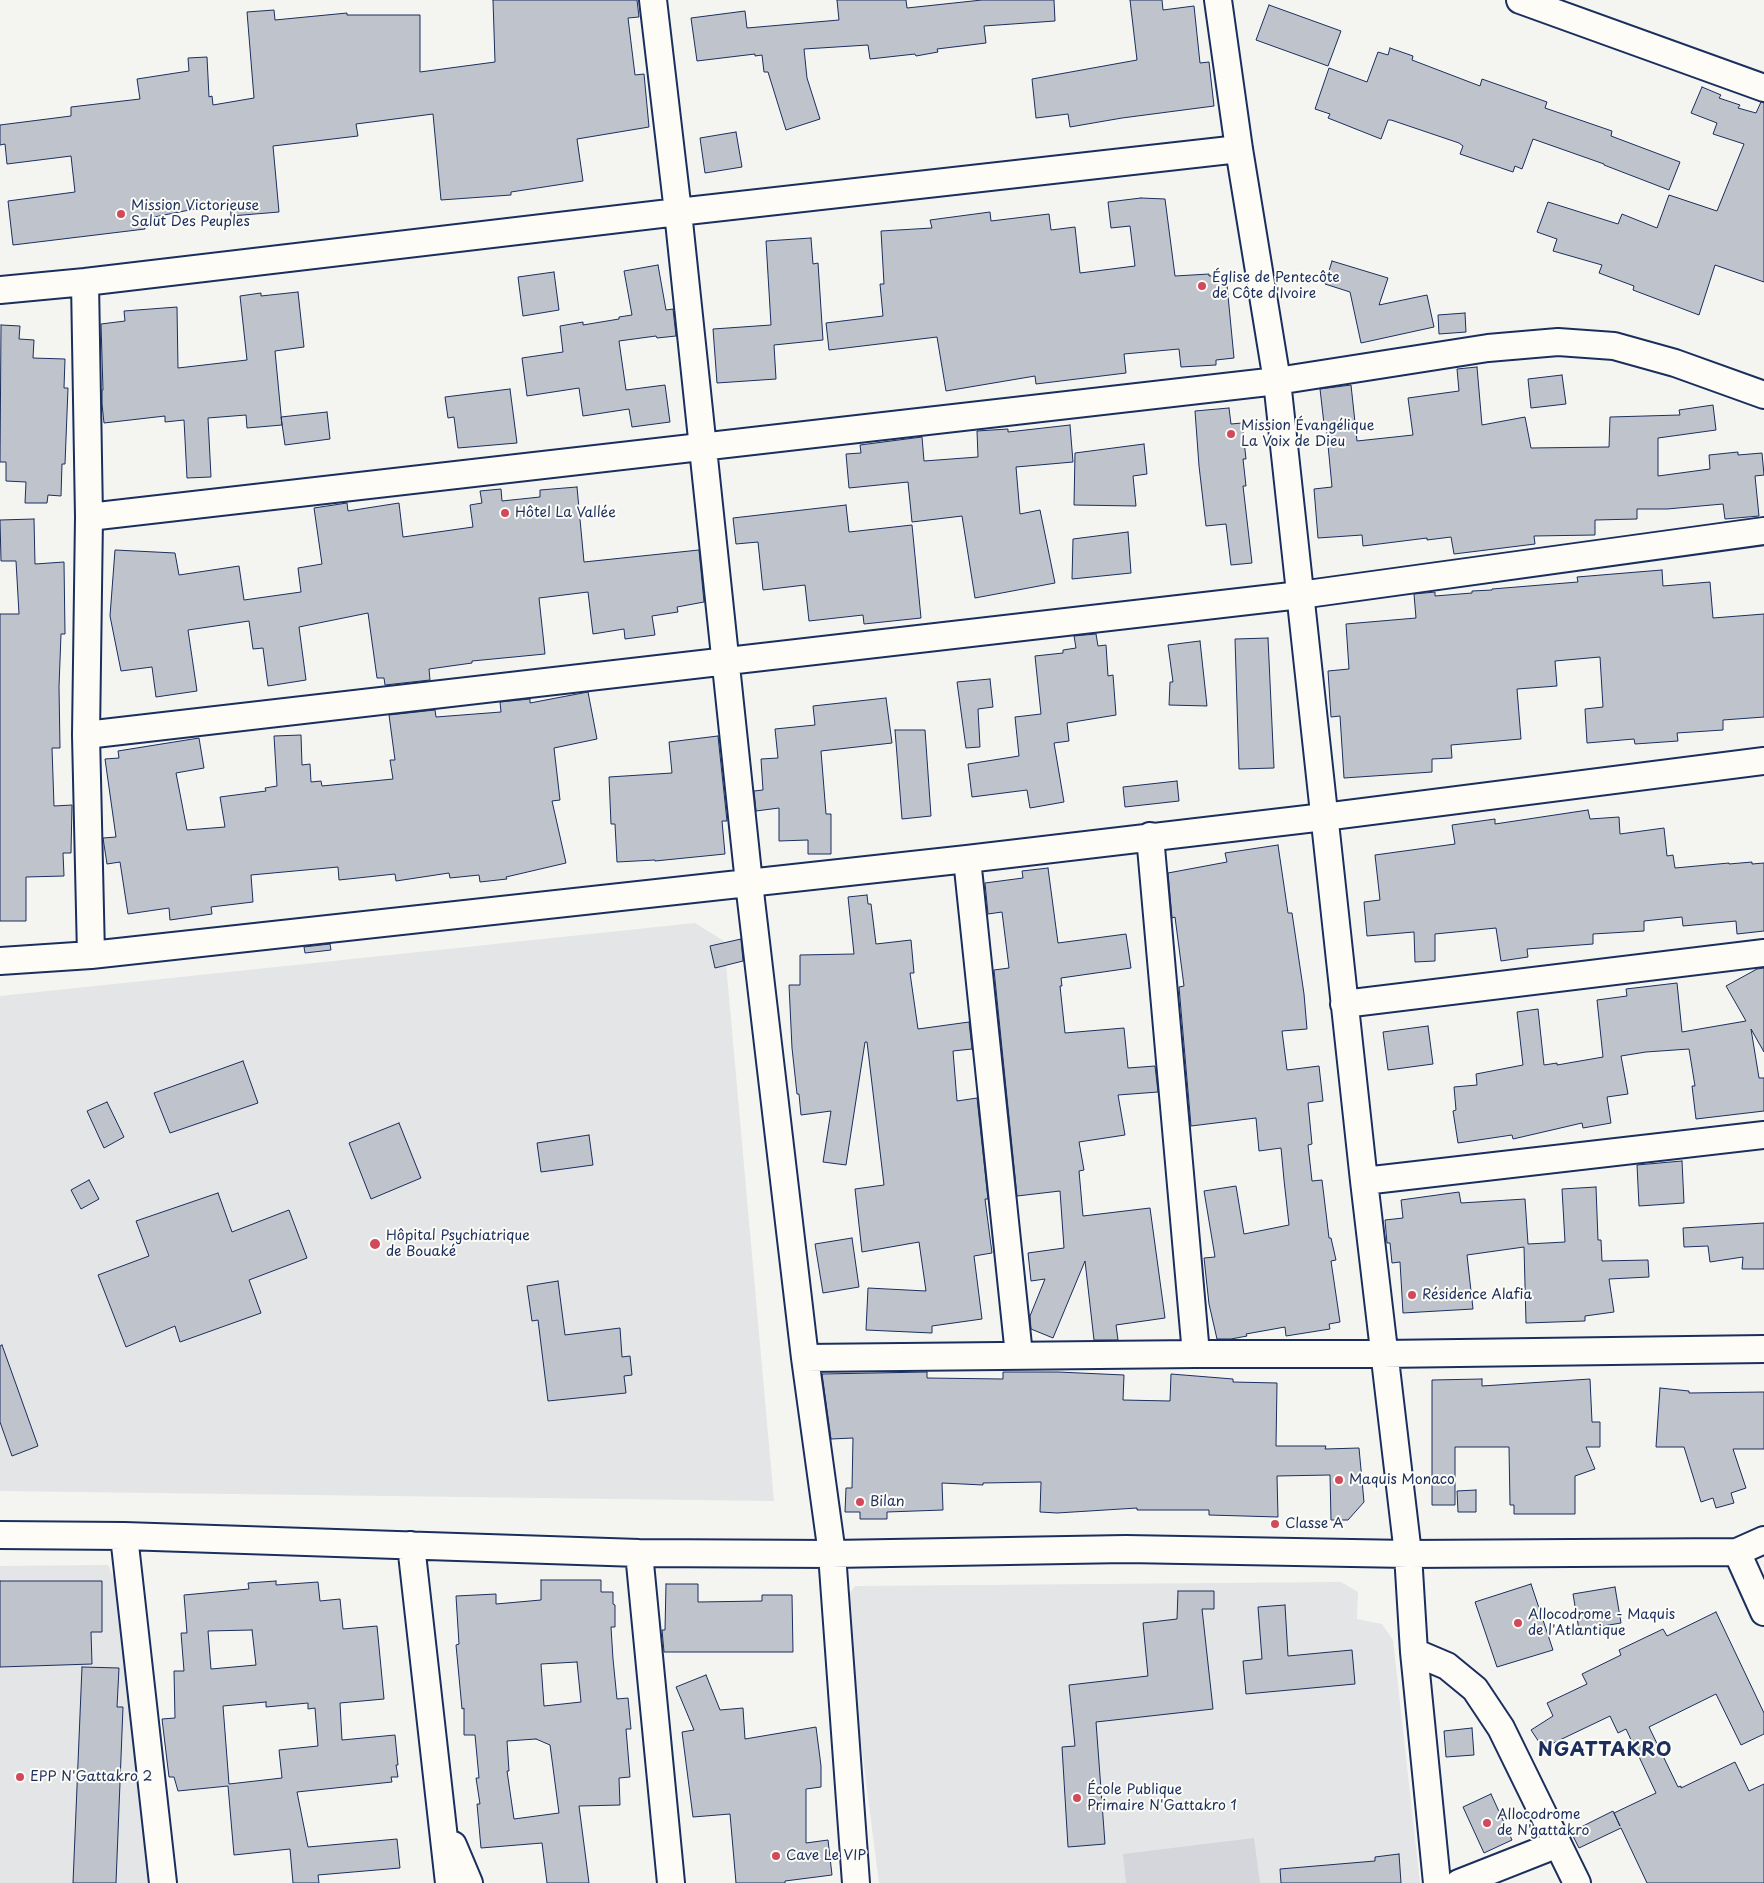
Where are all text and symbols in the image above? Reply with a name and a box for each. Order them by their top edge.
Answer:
place label: Mission Victorieuse Salut Des Peuples [131,198,259,230]
marker: Mission Victorieuse Salut Des Peuples [115,208,127,220]
place label: Église de Pentecôte de Côte d'Ivoire [1212,270,1340,302]
marker: Église de Pentecôte de Côte d'Ivoire [1196,280,1208,292]
place label: Mission Évangélique La Voix de Dieu [1241,418,1374,451]
marker: Mission Évangélique La Voix de Dieu [1225,428,1237,440]
place label: Hôtel La Vallée [515,505,616,521]
marker: Hôtel La Vallée [499,507,511,519]
place label: Hôpital Psychiatrique de Bouaké [386,1228,530,1260]
marker: Hôpital Psychiatrique de Bouaké [368,1237,382,1251]
place label: Résidence Alafia [1422,1287,1532,1303]
marker: Résidence Alafia [1406,1289,1418,1301]
place label: Maquis Monaco [1349,1472,1455,1488]
marker: Maquis Monaco [1333,1474,1345,1486]
place label: Bilan [870,1494,904,1510]
marker: Bilan [854,1496,866,1508]
place label: Classe A [1285,1516,1344,1532]
marker: Classe A [1269,1518,1281,1530]
place label: Allocodrome - Maquis de l'Atlantique [1528,1607,1675,1640]
marker: Allocodrome - Maquis de l'Atlantique [1512,1617,1524,1629]
district label: NGATTAKRO [1537,1740,1673,1762]
place label: EPP N'Gattakro 2 [30,1769,152,1785]
marker: EPP N'Gattakro 2 [14,1771,26,1783]
place label: École Publique Primaire N'Gattakro 1 [1087,1782,1237,1814]
marker: École Publique Primaire N'Gattakro 1 [1071,1792,1083,1804]
place label: Allocodrome de N'gattakro [1497,1807,1589,1840]
marker: Allocodrome de N'gattakro [1481,1817,1493,1829]
place label: Cave Le VIP [786,1848,866,1864]
marker: Cave Le VIP [770,1850,782,1862]

